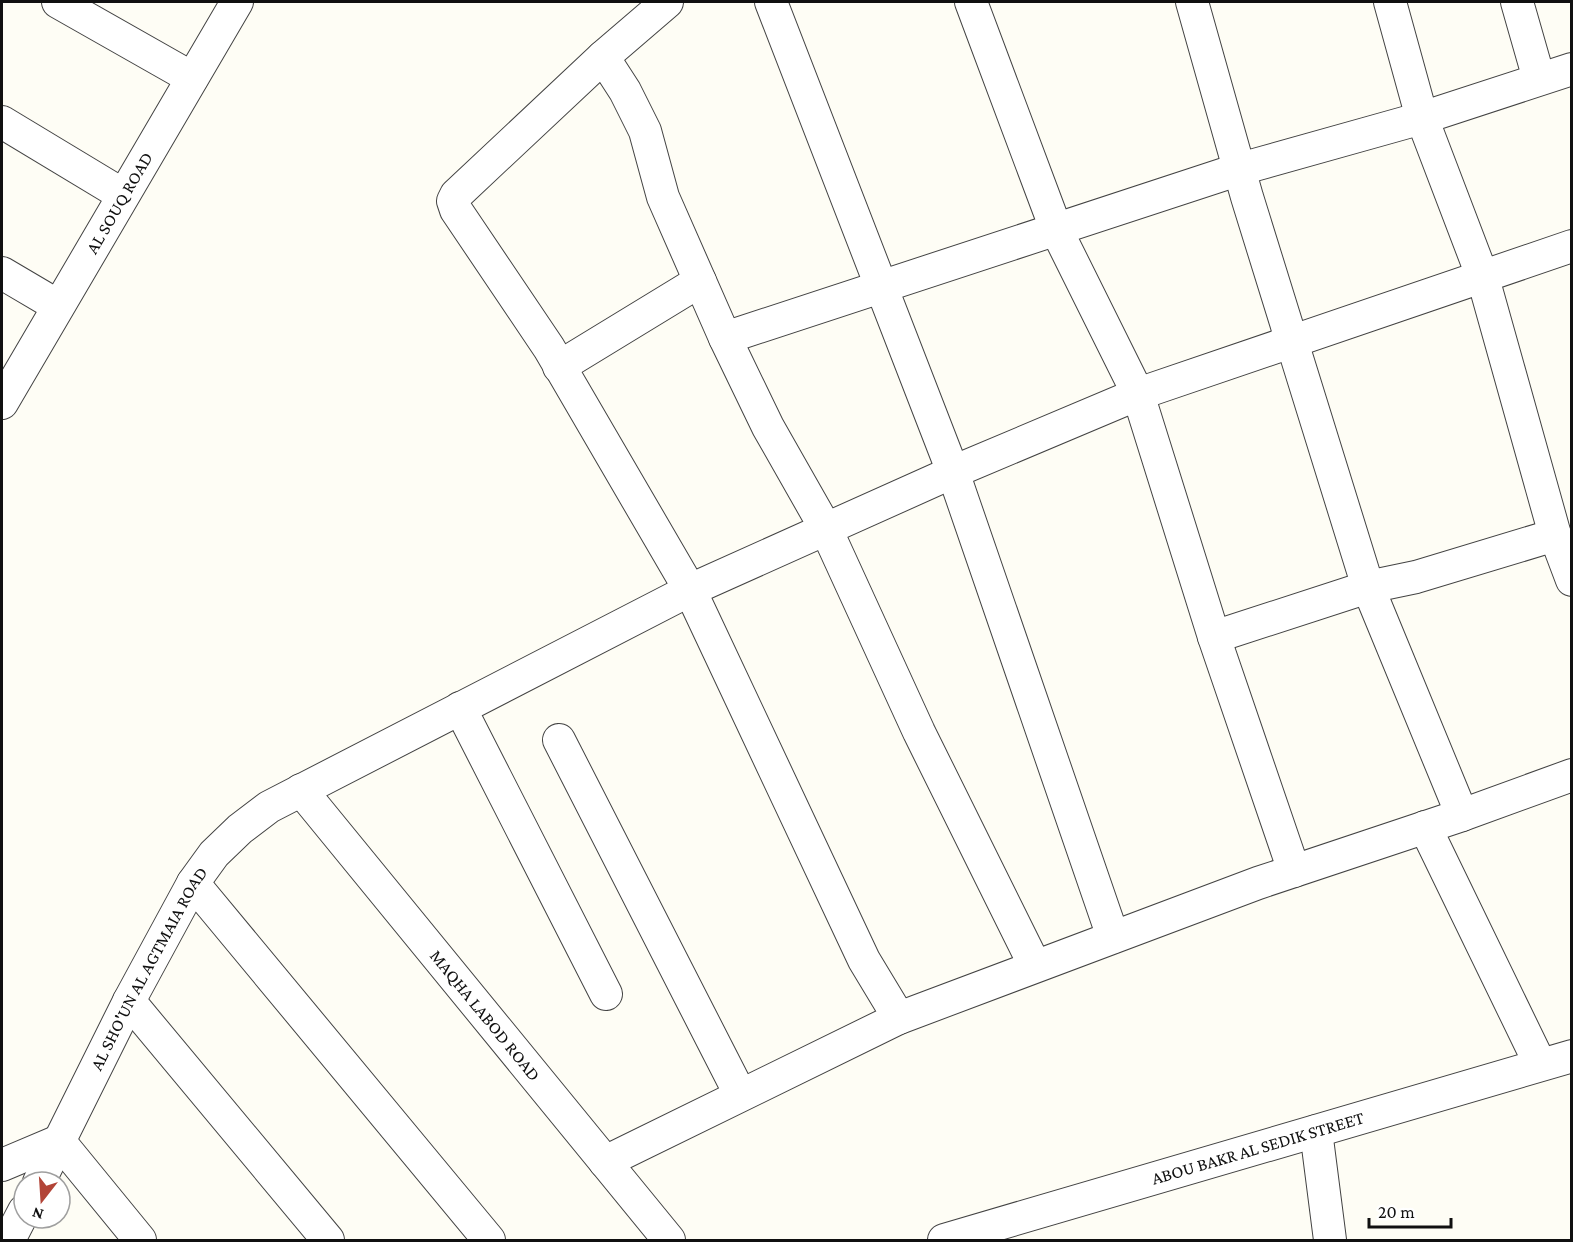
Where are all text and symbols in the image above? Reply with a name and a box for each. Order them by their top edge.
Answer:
street label: AL SOUQ ROAD [82,149,157,257]
street label: AL SHO'UN AL AGTMAIA ROAD [86,863,211,1074]
street label: MAQHA LABOD ROAD [426,946,545,1085]
street label: ABOU BAKR AL SEDIK STREET [1149,1107,1367,1189]
north arrow [12,1170,72,1230]
scale bar [1369,1191,1452,1229]
text: 20 m [1378,1202,1415,1222]
text: N [30,1204,45,1224]

